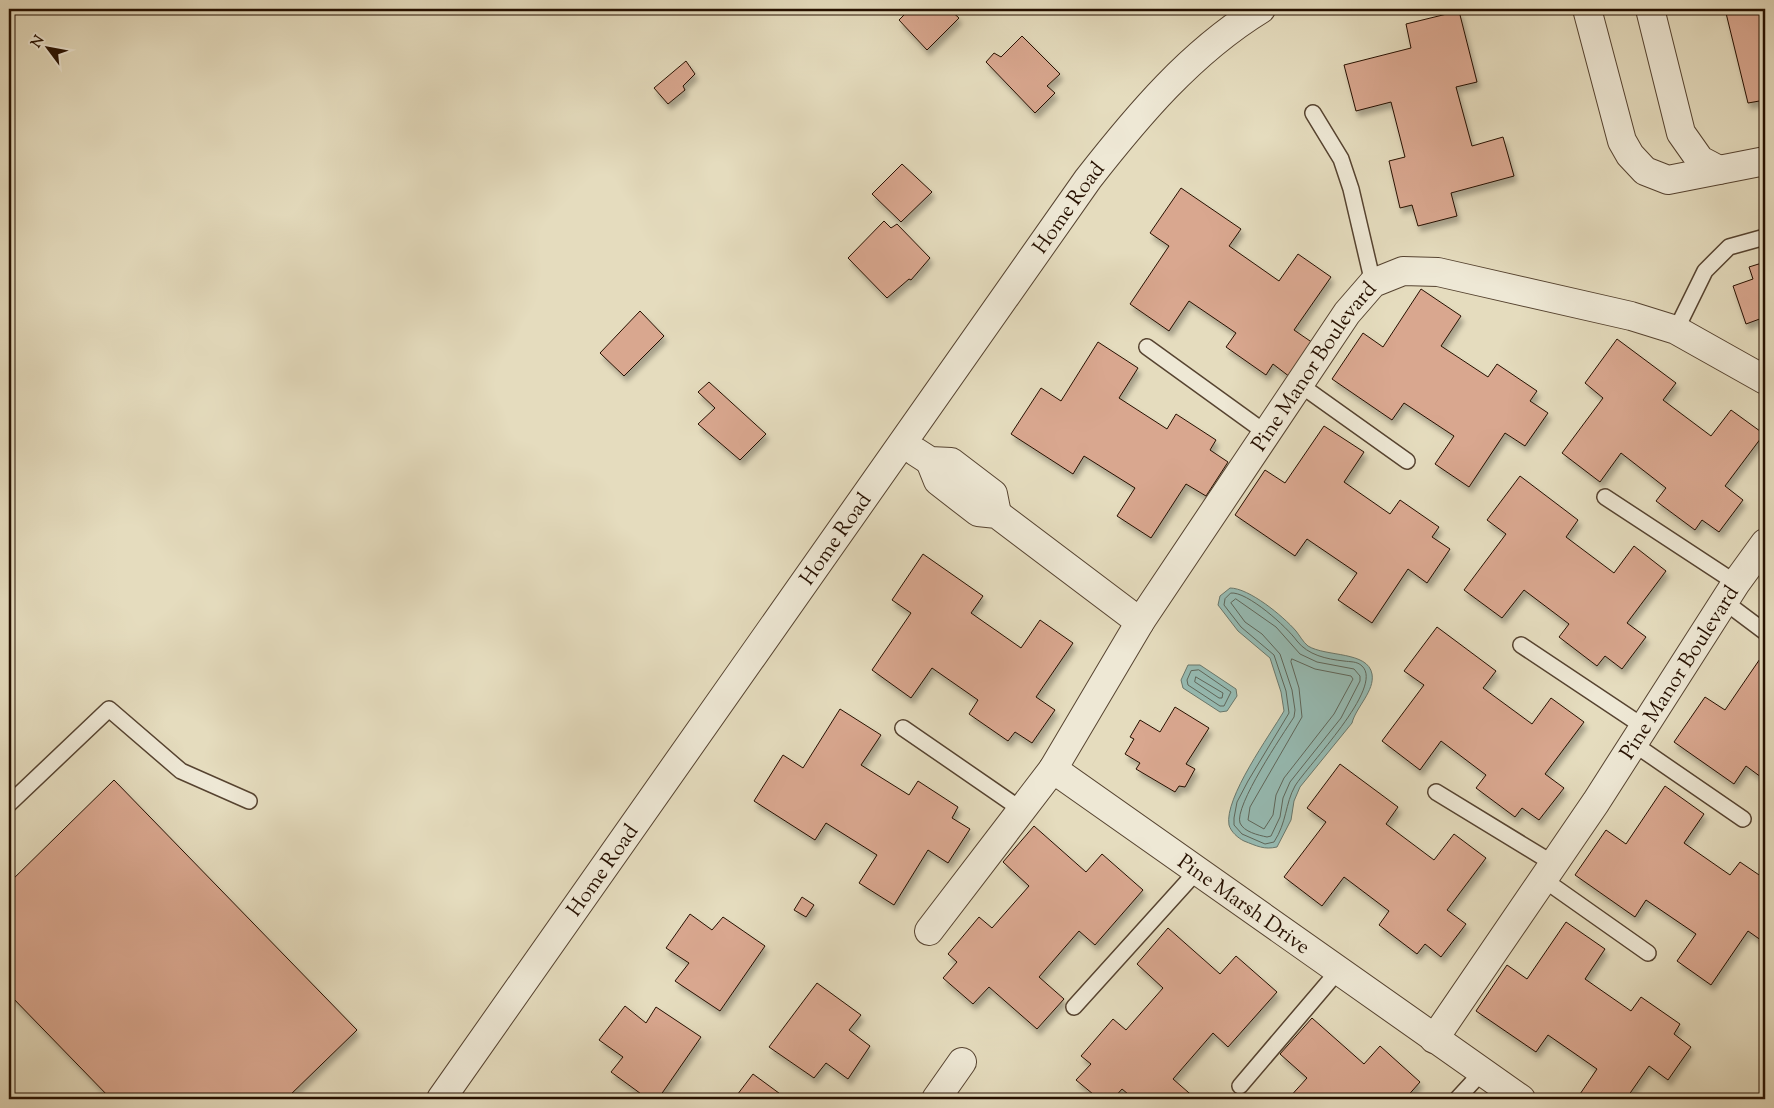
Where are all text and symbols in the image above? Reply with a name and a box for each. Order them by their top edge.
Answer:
north arrow [22,22,72,72]
text: N [27,32,50,52]
street label: Home Road [1027,156,1113,261]
street label: Pine Manor Boulevard [1245,276,1385,458]
street label: Home Road [794,487,880,592]
street label: Pine Manor Boulevard [1614,580,1747,766]
street label: Home Road [561,819,647,923]
street label: Pine Marsh Drive [1171,848,1316,963]

